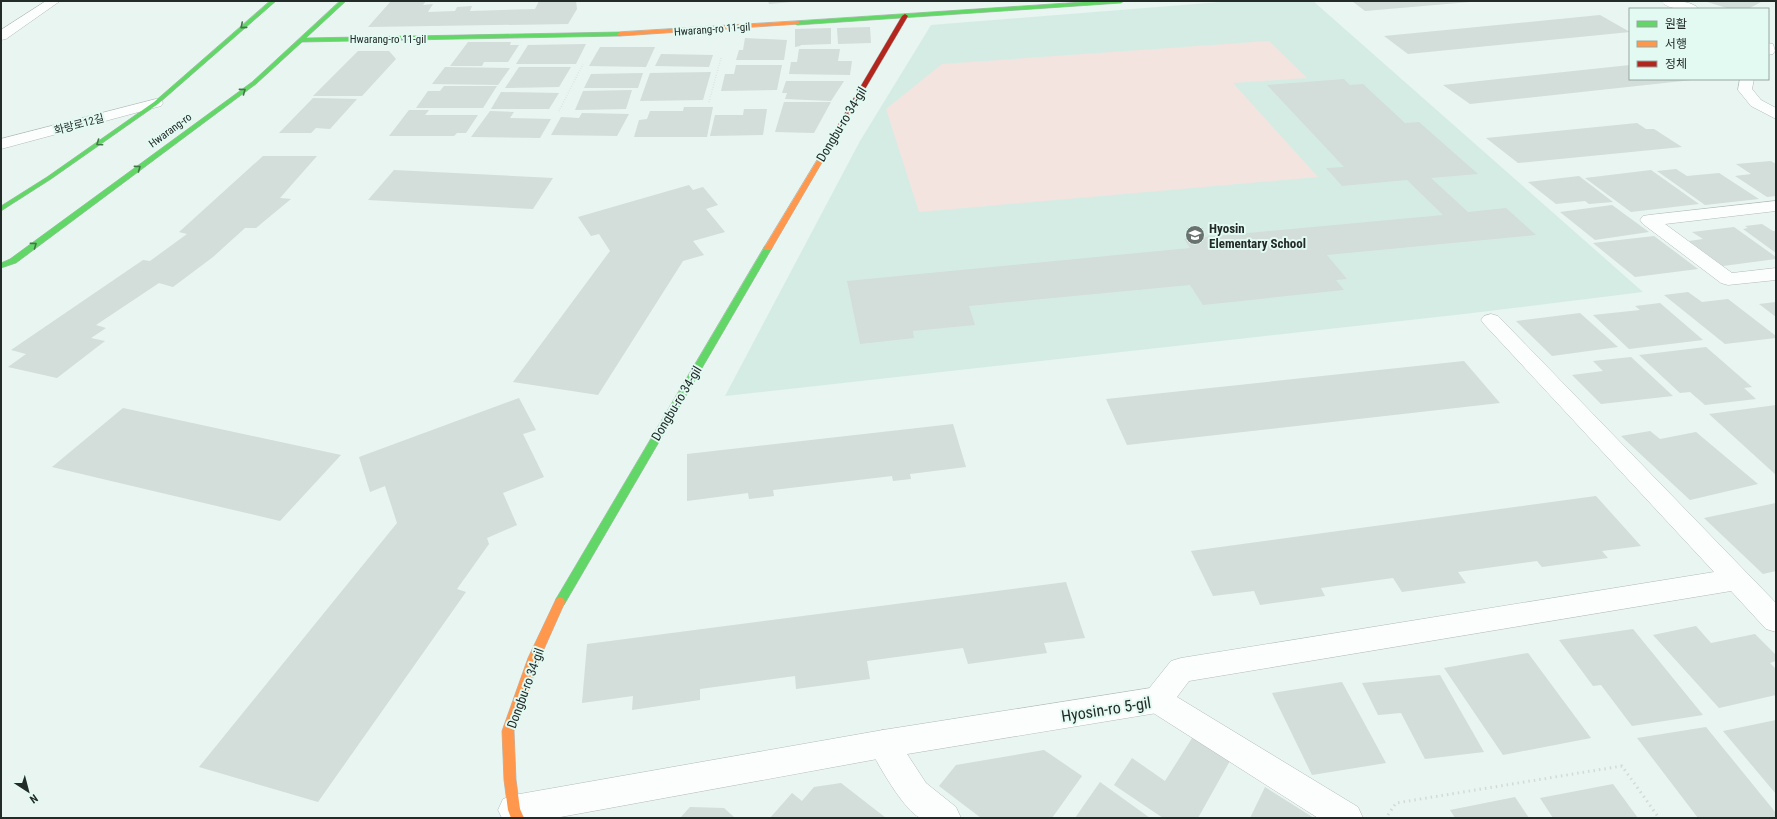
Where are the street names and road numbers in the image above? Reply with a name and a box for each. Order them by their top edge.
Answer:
street label: Hwarang-ro 11-gil [673,20,751,39]
street label: Hwarang-ro 11-gil [350,33,426,46]
street label: Dongbu-ro 34-gil [813,84,870,164]
street label: Hwarang-ro [146,110,195,150]
street label: 화랑로12길 [53,112,106,137]
street label: Dongbu-ro 34-gil [648,363,705,443]
street label: Dongbu-ro 34-gil [504,646,547,730]
street label: Hyosin-ro 5-gil [1060,693,1152,726]

